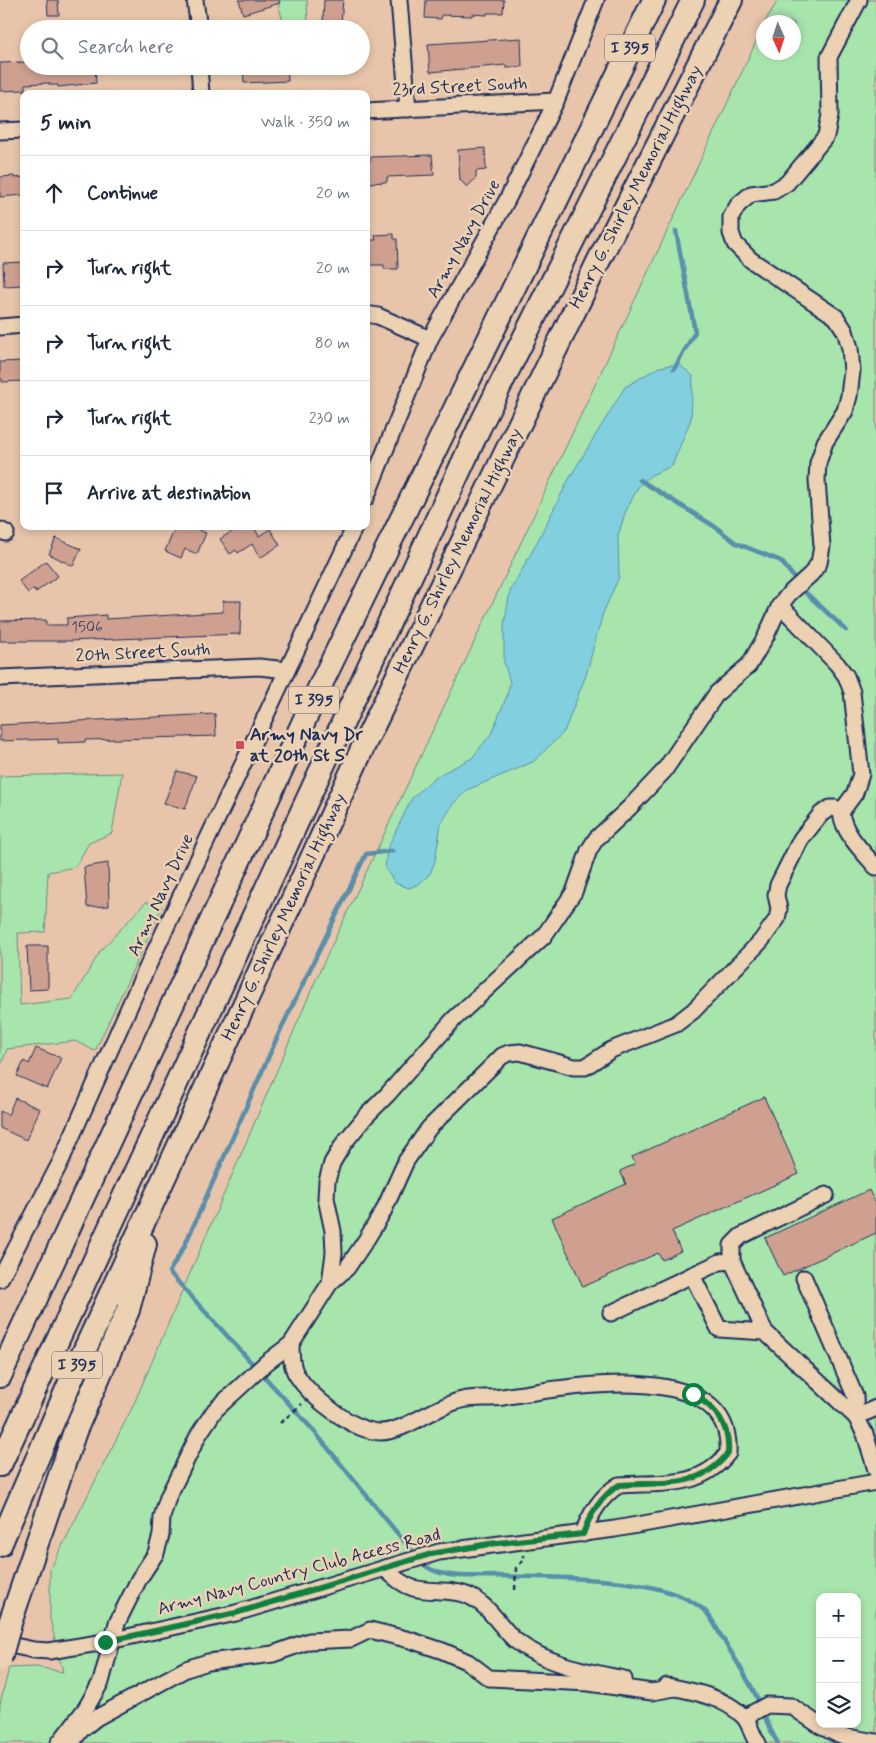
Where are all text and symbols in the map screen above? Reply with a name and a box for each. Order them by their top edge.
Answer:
north arrow [756,15,801,60]
search box [20,20,370,75]
icon: search [38,34,66,62]
road number: I 395 [605,34,655,62]
text: Search here [78,35,174,60]
street label: Henry G. Shirley Memorial Highway [564,61,710,314]
street label: 23rd Street South [392,71,528,103]
text: 5 min [40,109,92,137]
text: Walk · 350 m [261,112,350,133]
street label: Army Navy Drive [421,175,507,303]
icon: ahead [40,179,68,207]
text: Continue [87,181,158,206]
text: 20 m [316,183,350,204]
icon: right [40,254,68,282]
text: Turn right [87,256,171,281]
text: 20 m [316,258,350,279]
icon: right [40,329,68,357]
text: Turn right [87,331,171,356]
text: 80 m [315,333,350,354]
icon: right [40,404,68,432]
text: Turn right [87,406,171,431]
text: 230 m [309,408,350,429]
street label: Henry G. Shirley Memorial Highway [388,424,530,679]
icon: arrive [40,479,68,507]
text: Arrive at destination [87,481,251,506]
house number: 1506 [71,618,103,638]
street label: 20th Street South [75,637,211,669]
road number: I 395 [289,686,339,714]
place label: Army Navy Dr at 20th St S [250,723,363,768]
marker: Army Navy Dr at 20th St S [234,739,246,751]
street label: Henry G. Shirley Memorial Highway [216,789,354,1046]
street label: Army Navy Drive [122,830,200,960]
road number: I 395 [52,1352,102,1378]
route start [682,1383,705,1406]
street label: Army Navy Country Club Access Road [155,1523,443,1621]
map controls [816,1593,861,1728]
button: + [816,1593,861,1638]
route end [94,1631,117,1654]
button: − [816,1638,861,1683]
button: layers [816,1683,861,1728]

